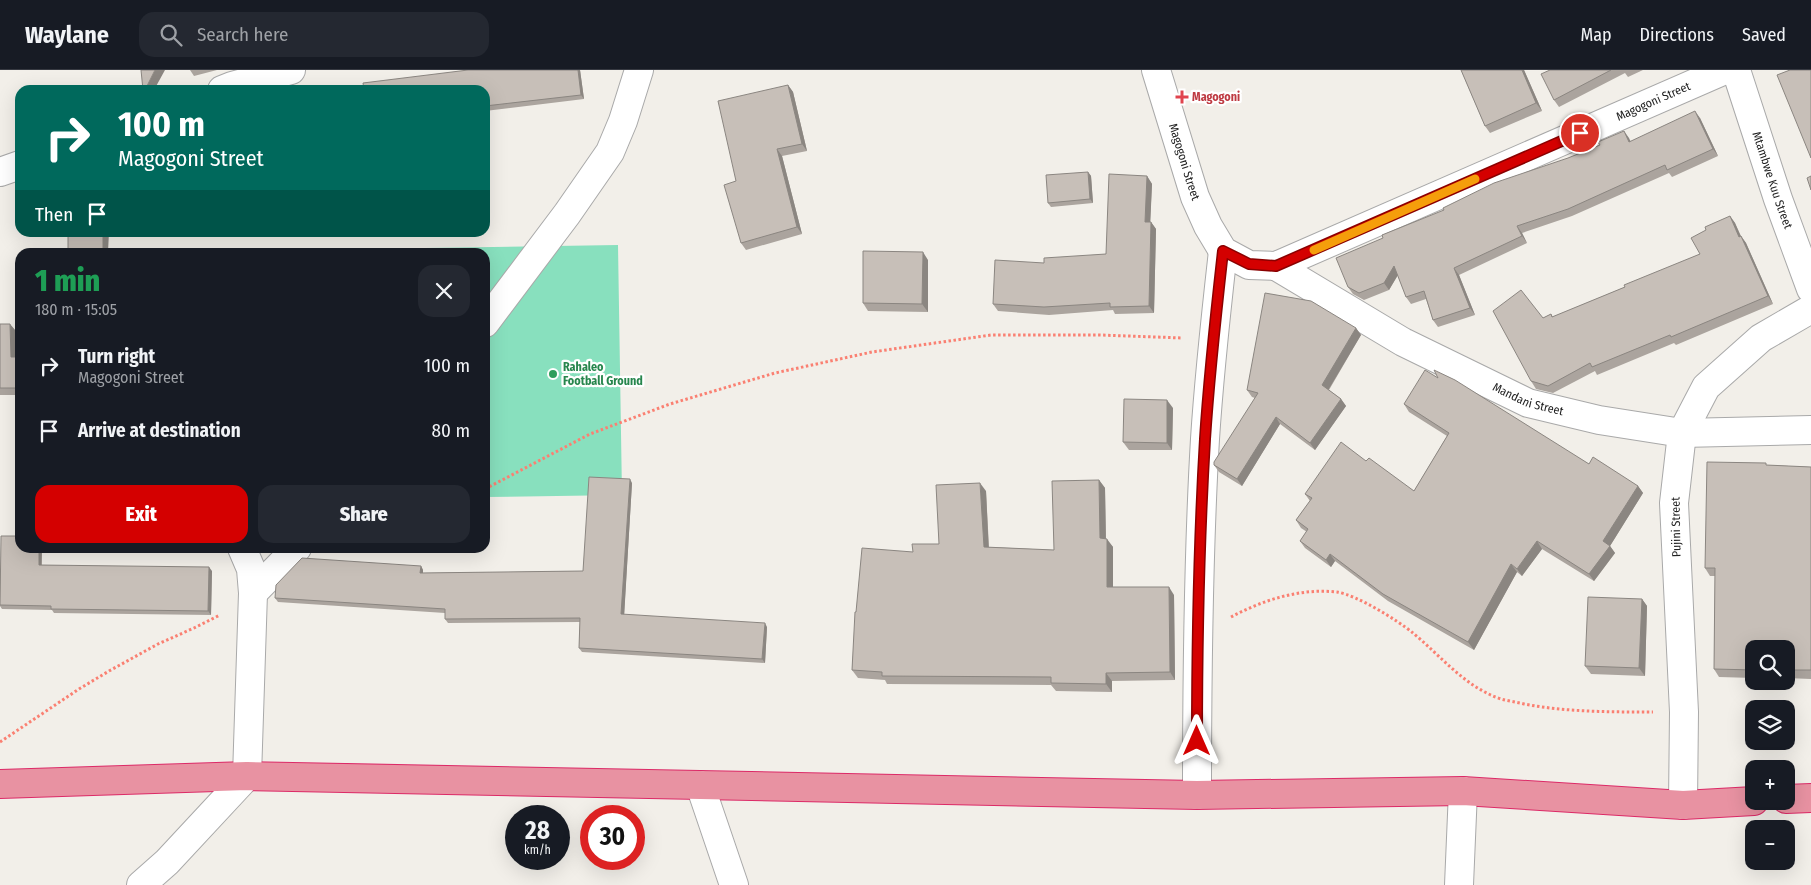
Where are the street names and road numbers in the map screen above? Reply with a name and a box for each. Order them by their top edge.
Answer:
street label: Magogoni Street [1614,79,1693,124]
street label: Magogoni Street [1166,122,1203,203]
street label: Mtambwe Kuu Street [1750,130,1795,231]
street label: Mandani Street [1490,380,1565,418]
street label: Pujini Street [1668,497,1684,557]

